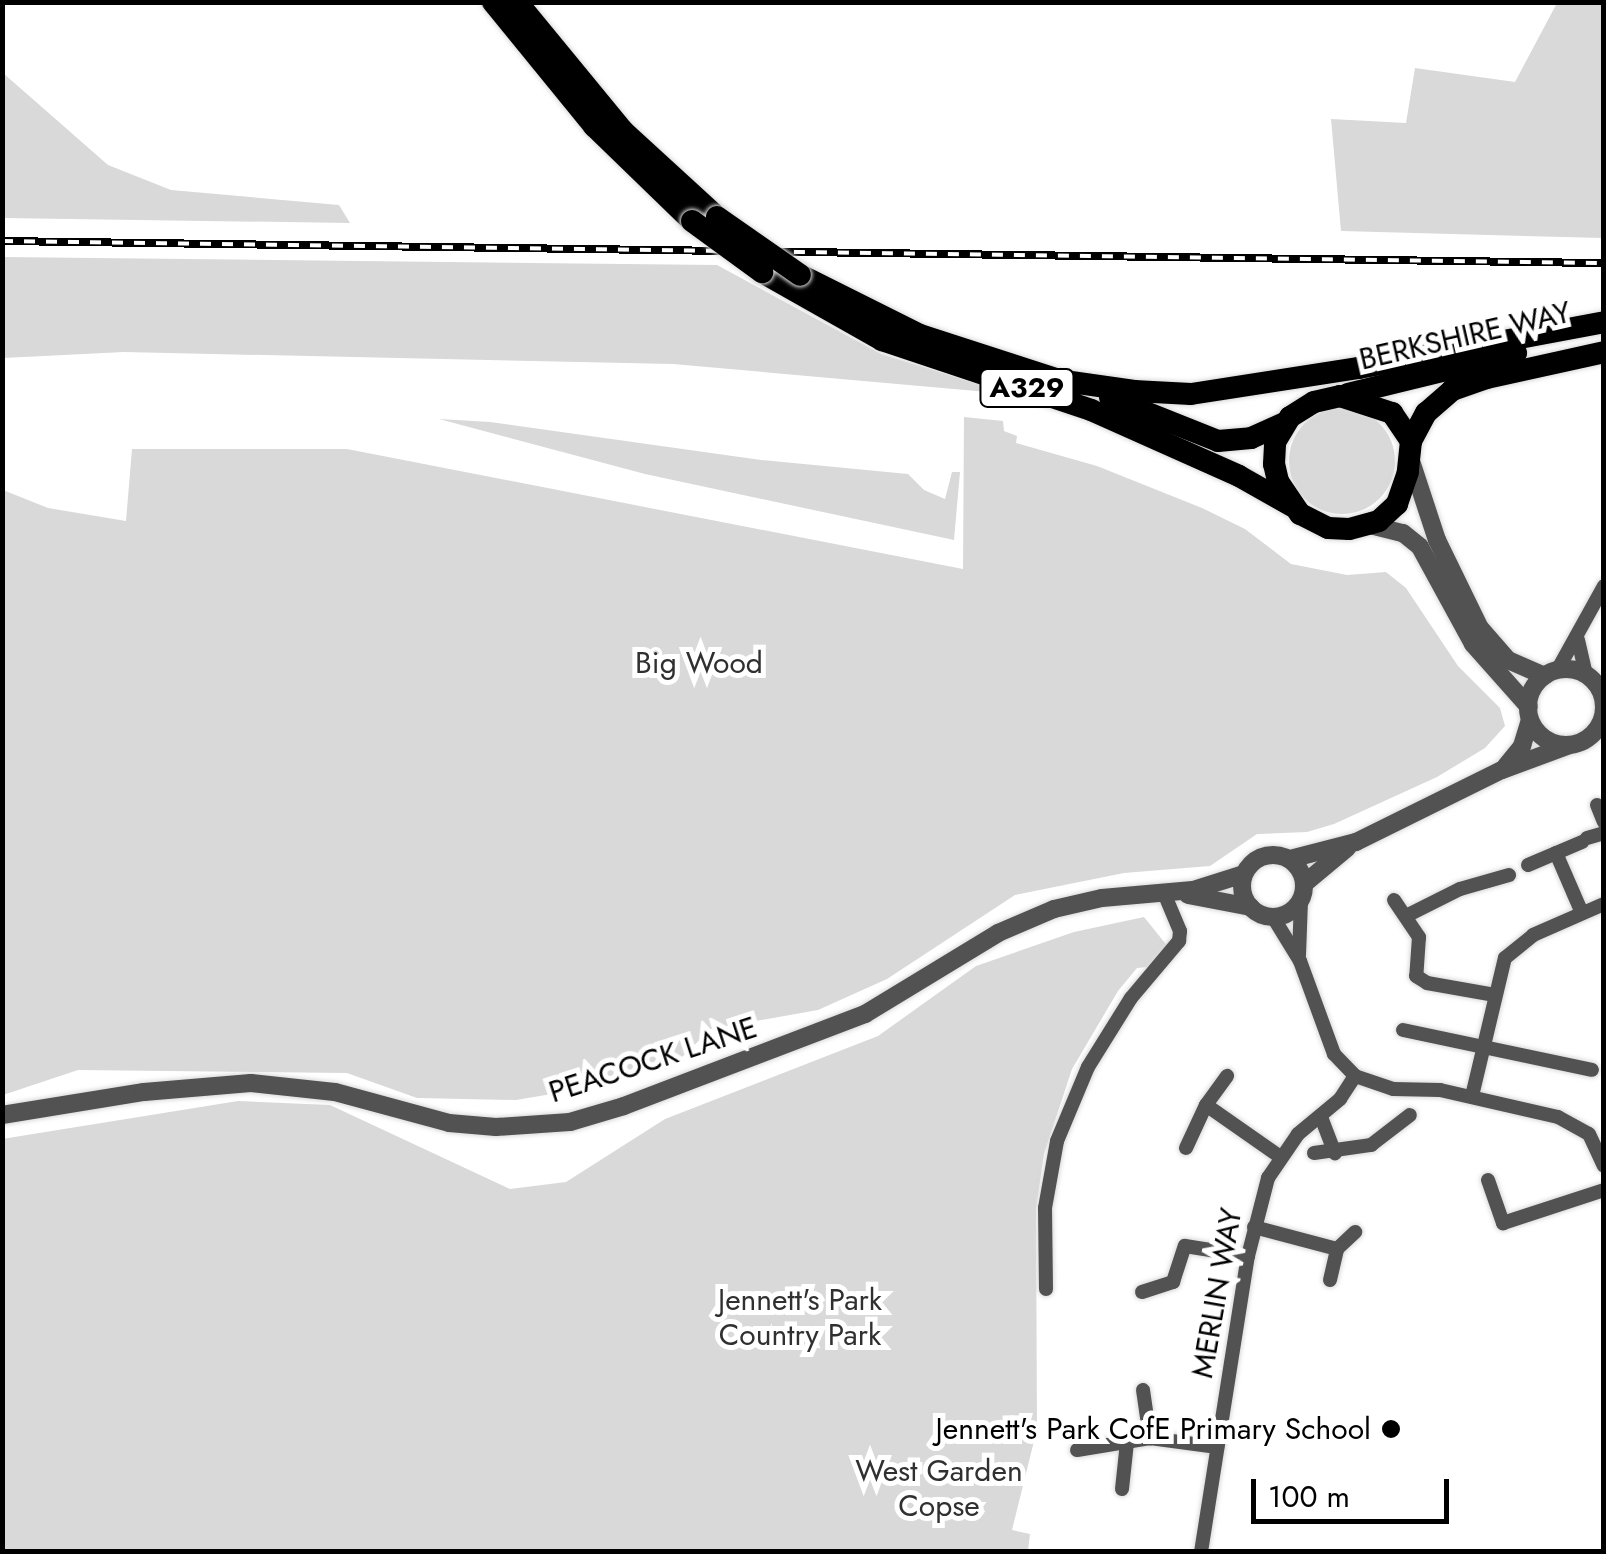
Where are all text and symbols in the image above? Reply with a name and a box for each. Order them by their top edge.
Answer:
street label: BERKSHIRE WAY [1356,294,1574,378]
road number: A329 [977,365,1077,411]
park label: Big Wood [635,645,763,681]
street label: PEACOCK LANE [544,1009,762,1111]
street label: MERLIN WAY [1184,1205,1250,1381]
park label: Jennett's Park Country Park [718,1282,882,1352]
place label: Jennett's Park CofE Primary School [936,1411,1371,1447]
marker: Jennett's Park CofE Primary School [1380,1418,1402,1440]
park label: West Garden Copse [855,1453,1023,1524]
scale bar [1256,1459,1454,1521]
text: 100 m [1268,1475,1350,1518]

